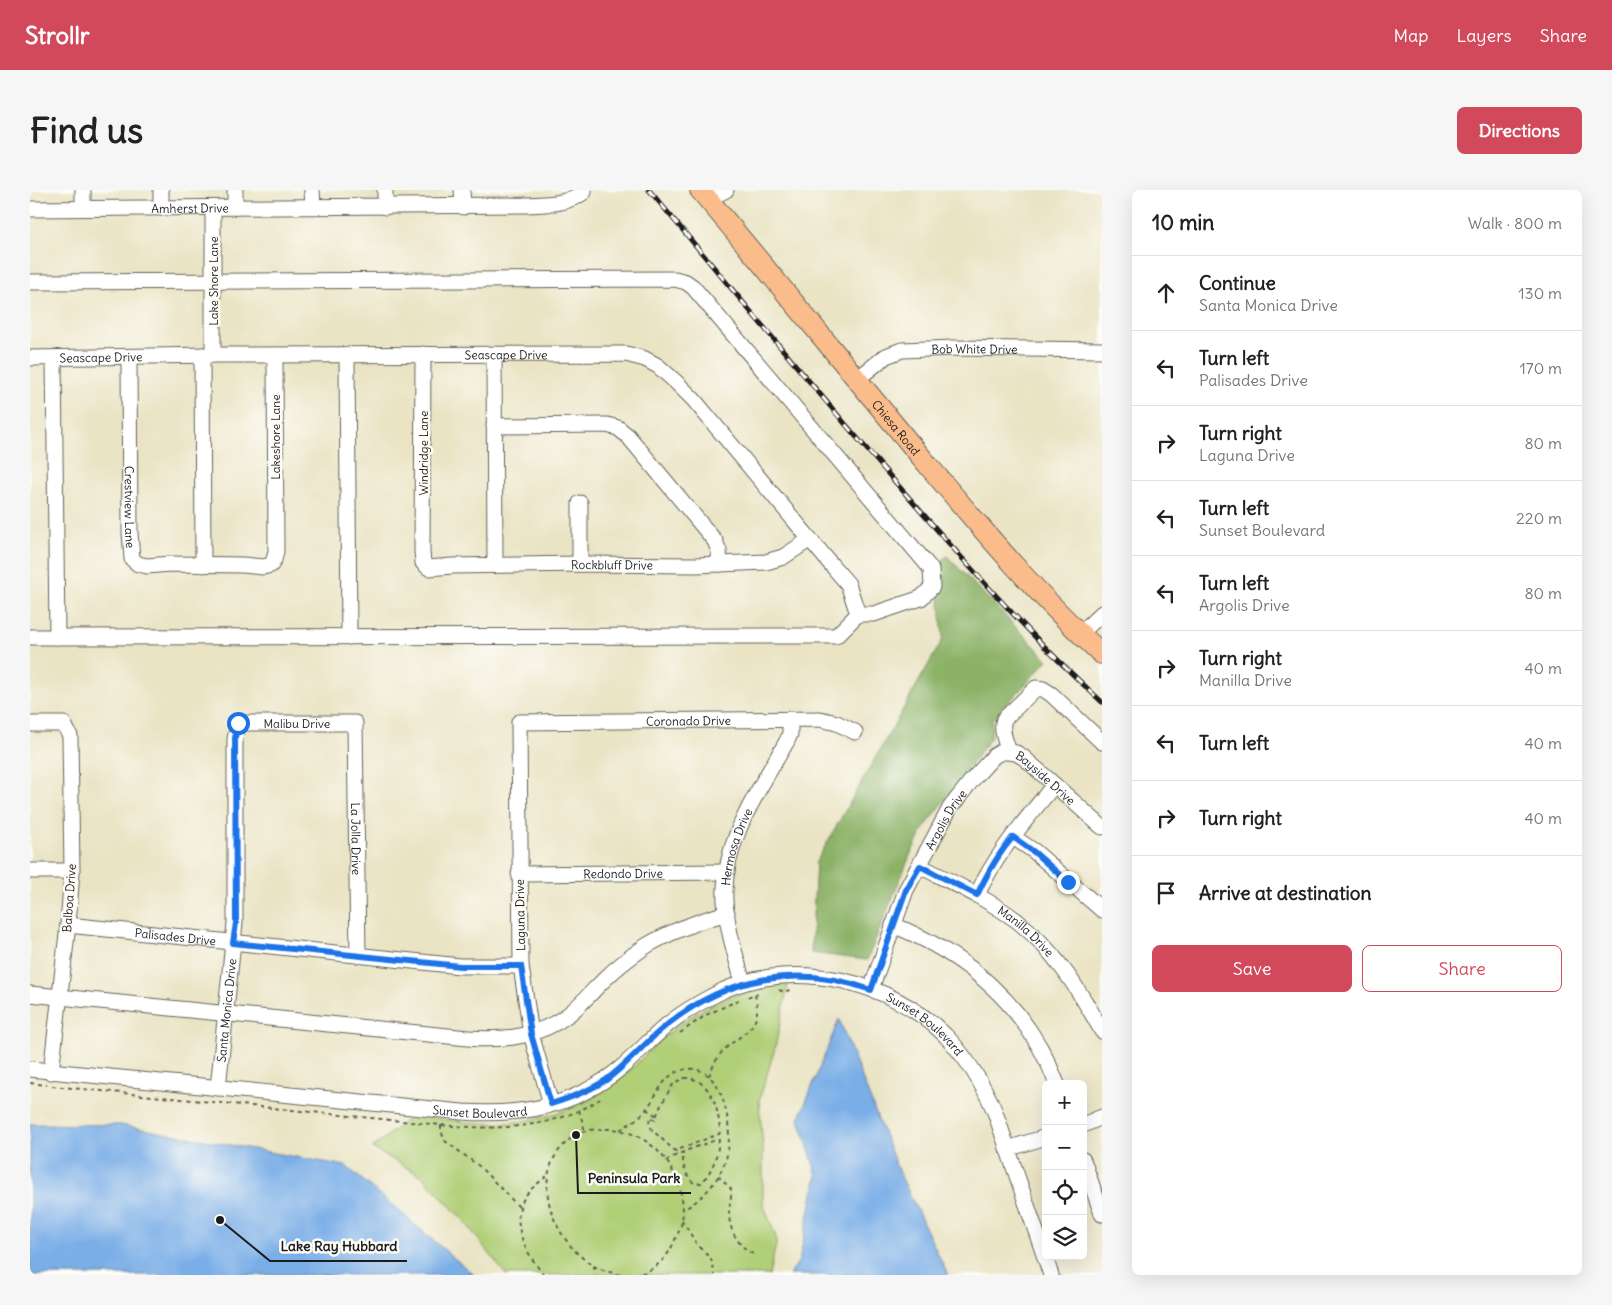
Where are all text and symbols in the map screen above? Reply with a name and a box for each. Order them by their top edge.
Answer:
text: Strollr [25,20,90,50]
text: Map [1393,24,1428,47]
text: Layers [1456,24,1512,47]
text: Share [1540,24,1587,47]
button: Directions [1457,107,1582,154]
text: Find us [30,108,143,152]
street label: Amherst Drive [151,200,229,216]
text: 10 min [1152,209,1214,236]
text: Walk · 800 m [1468,213,1562,233]
street label: Lake Shore Lane [206,236,221,326]
text: Continue [1199,271,1276,295]
icon: ahead [1152,279,1180,307]
text: 130 m [1518,283,1562,303]
text: Santa Monica Drive [1199,295,1338,315]
street label: Bob White Drive [931,340,1018,356]
text: Turn left [1199,346,1269,370]
street label: Seascape Drive [464,347,547,362]
street label: Seascape Drive [59,349,143,365]
icon: left [1152,354,1180,382]
text: 170 m [1519,358,1562,378]
text: Palisades Drive [1199,370,1308,390]
street label: Lakeshore Lane [268,394,283,480]
street label: Chiesa Road [869,396,924,458]
street label: Windridge Lane [416,411,431,495]
text: Turn right [1199,421,1282,445]
icon: right [1152,429,1180,457]
text: 80 m [1524,433,1562,453]
text: Laguna Drive [1199,445,1295,465]
street label: Crestview Lane [122,466,139,549]
text: Turn left [1199,496,1269,520]
icon: left [1152,504,1180,532]
text: 220 m [1516,508,1562,528]
text: Sunset Boulevard [1199,520,1325,540]
street label: Rockbluff Drive [571,556,653,572]
text: Turn left [1199,571,1269,595]
icon: left [1152,579,1180,607]
text: 80 m [1524,583,1562,603]
text: Argolis Drive [1199,595,1290,615]
text: Turn right [1199,646,1282,670]
icon: right [1152,654,1180,682]
text: 40 m [1524,658,1562,678]
text: Manilla Drive [1199,670,1292,690]
route start [227,712,250,735]
street label: Coronado Drive [646,712,731,728]
street label: Malibu Drive [263,716,330,731]
icon: left [1152,729,1180,757]
text: Turn left [1199,731,1269,755]
text: 40 m [1524,733,1562,753]
street label: Bayside Drive [1014,747,1079,808]
street label: Argolis Drive [922,786,969,852]
street label: La Jolla Drive [349,802,364,875]
icon: right [1152,804,1180,832]
street label: Hermosa Drive [718,805,755,886]
text: Turn right [1199,806,1282,830]
text: 40 m [1524,808,1562,828]
street label: Balboa Drive [59,863,79,933]
street label: Redondo Drive [583,865,663,881]
route end [1057,871,1080,894]
street label: Laguna Drive [512,879,528,951]
icon: arrive [1152,879,1180,907]
text: Arrive at destination [1199,881,1372,905]
street label: Manilla Drive [995,902,1057,959]
street label: Palisades Drive [134,925,217,948]
button: Save [1152,945,1352,992]
button: Share [1362,945,1562,992]
street label: Santa Monica Drive [213,958,239,1063]
street label: Sunset Boulevard [884,989,967,1058]
map controls [1042,1080,1087,1260]
button: + [1042,1080,1087,1125]
street label: Sunset Boulevard [432,1102,528,1120]
button: − [1042,1125,1087,1170]
callout: Peninsula Park [578,1164,691,1193]
text: Peninsula Park [588,1169,680,1187]
button: locate [1042,1170,1087,1215]
button: layers [1042,1215,1087,1260]
callout: Lake Ray Hubbard [270,1232,407,1261]
text: Lake Ray Hubbard [281,1237,398,1255]

